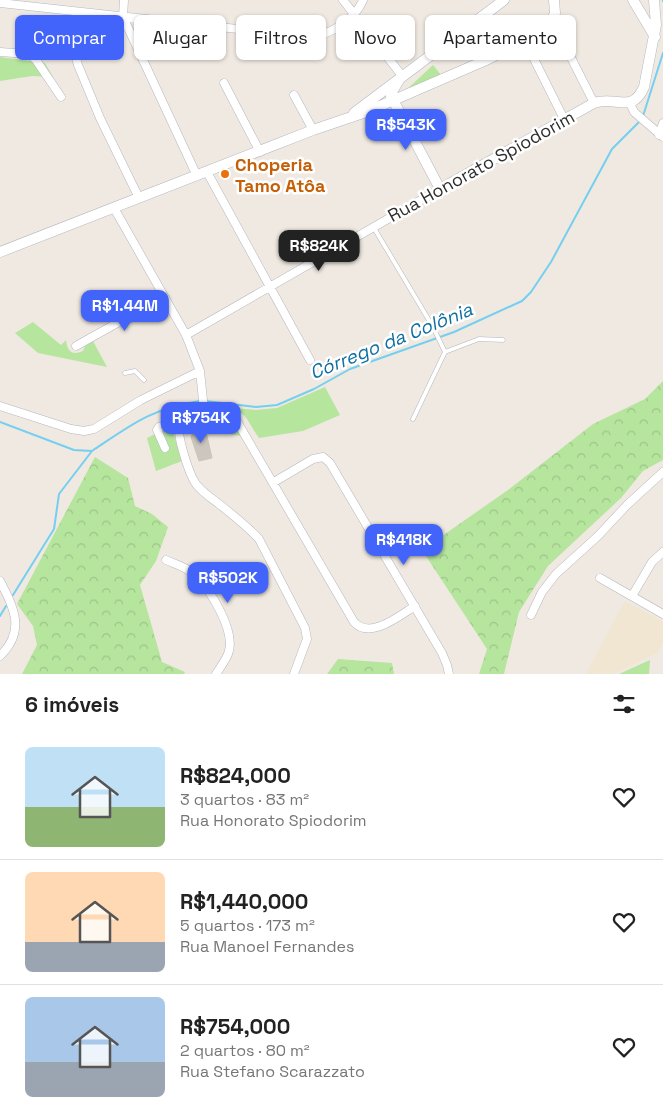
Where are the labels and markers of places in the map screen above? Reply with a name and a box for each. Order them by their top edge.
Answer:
pin: R$543K [365,108,447,151]
place label: Choperia Tamo Atôa [235,153,326,197]
marker: Choperia Tamo Atôa [219,168,231,180]
pin: R$824K [278,230,360,272]
pin: R$1.44M [79,290,171,332]
pin: R$754K [160,402,242,444]
pin: R$418K [363,524,445,566]
pin: R$502K [187,562,269,604]

